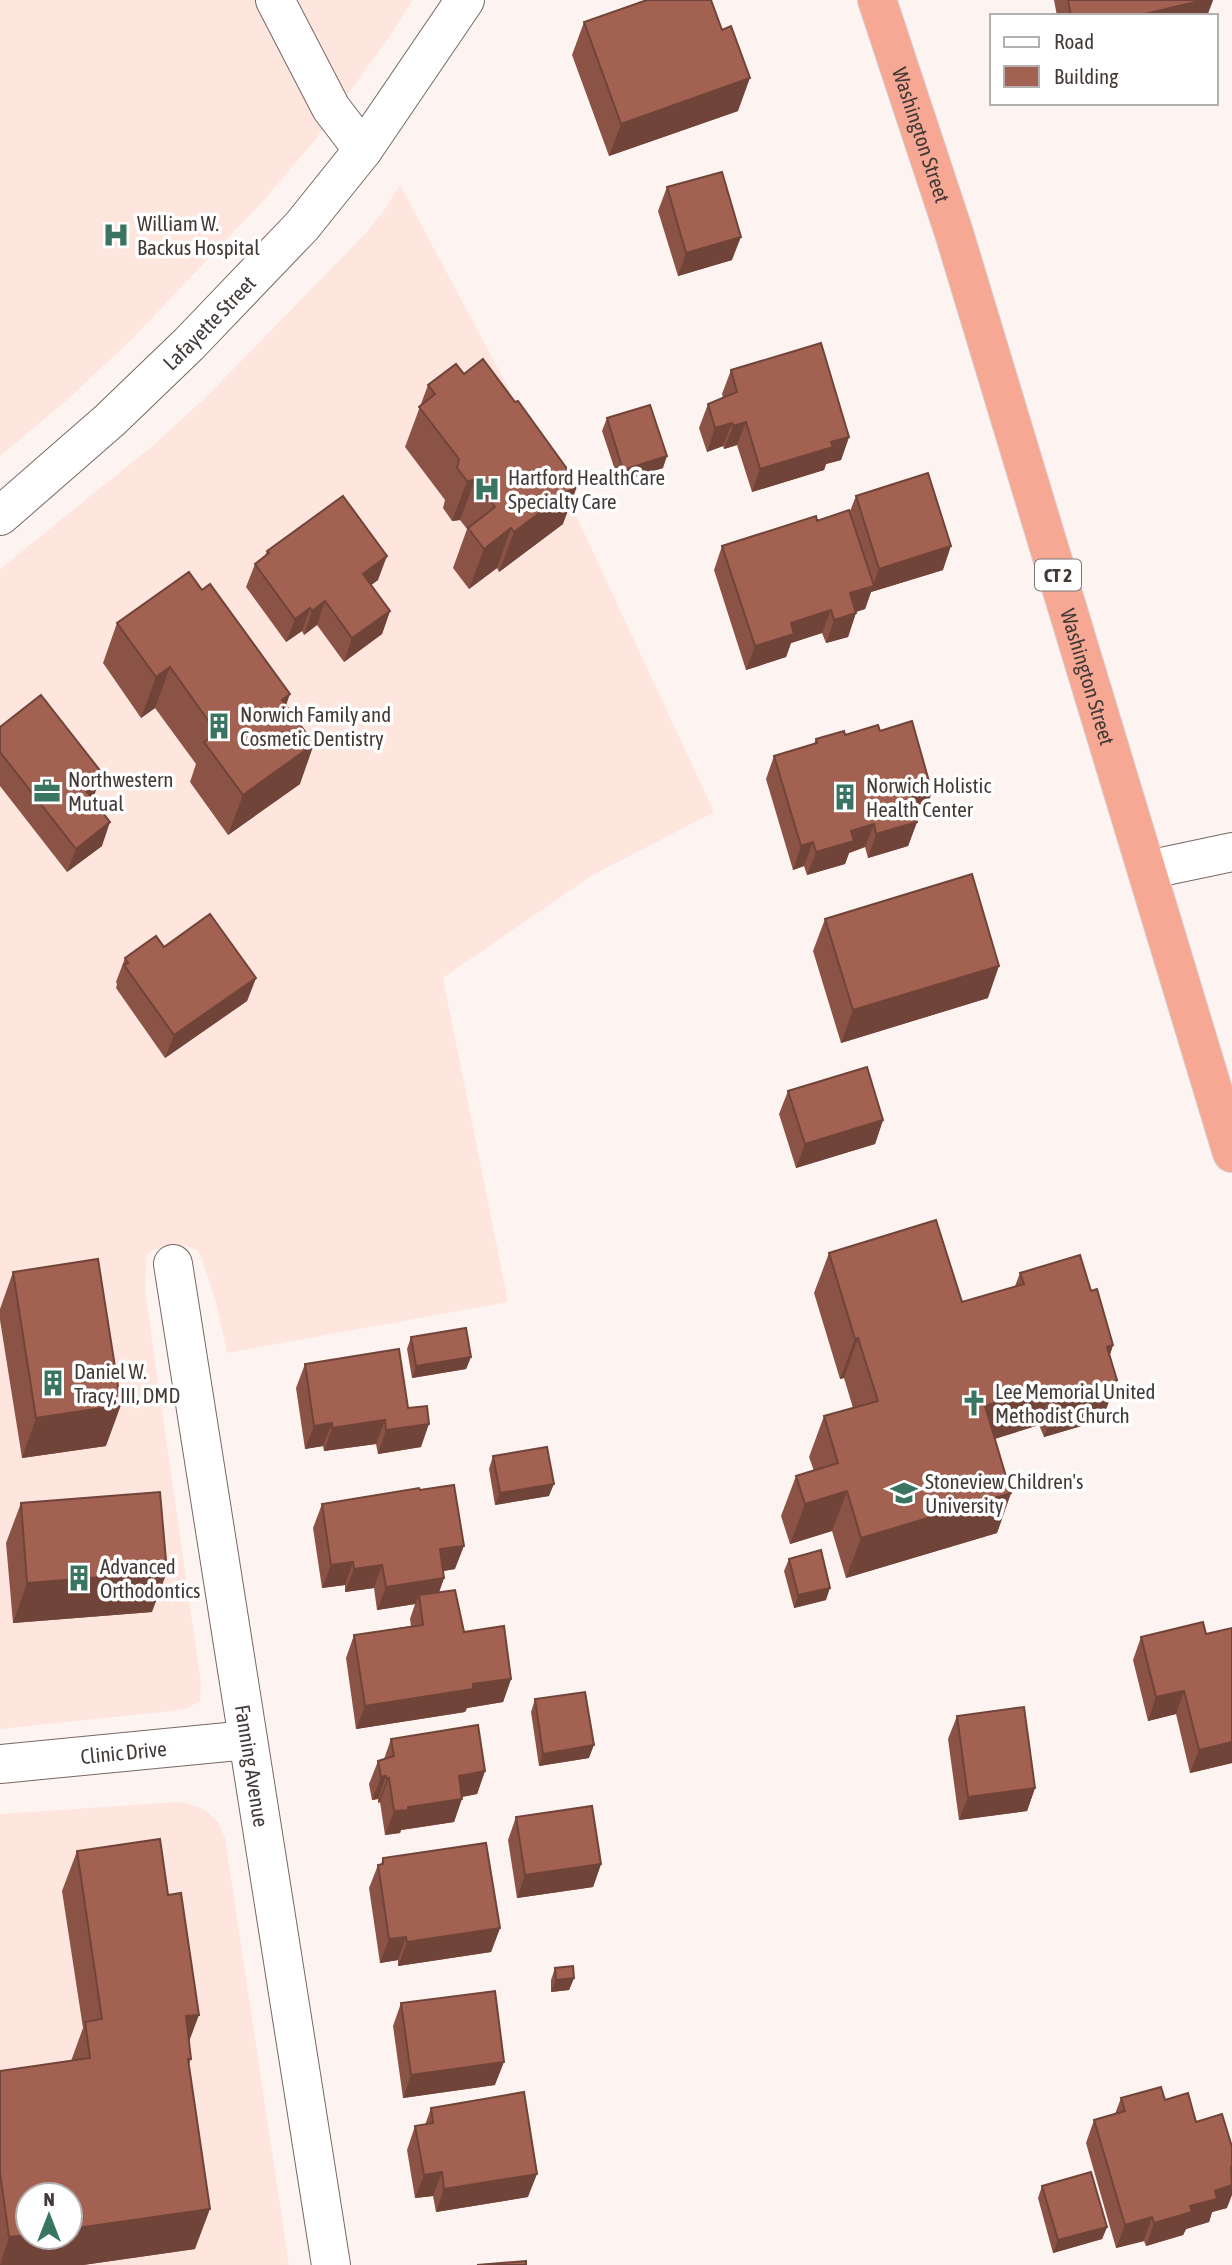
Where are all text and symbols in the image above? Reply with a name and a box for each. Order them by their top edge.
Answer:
legend [990,14,1218,105]
text: Road [1054,29,1094,53]
street label: Washington Street [888,64,955,206]
text: Building [1054,64,1118,88]
place label: William W. Backus Hospital [137,211,260,259]
hospital icon: William W. Backus Hospital [101,220,131,250]
street label: Lafayette Street [158,270,260,375]
place label: Hartford HealthCare Specialty Care [508,465,665,513]
hospital icon: Hartford HealthCare Specialty Care [472,474,502,504]
road number: CT 2 [1035,560,1081,590]
street label: Washington Street [1056,606,1120,748]
place label: Norwich Family and Cosmetic Dentistry [240,702,391,750]
building icon: Norwich Family and Cosmetic Dentistry [204,711,234,741]
place label: Northwestern Mutual [68,767,174,815]
place label: Norwich Holistic Health Center [866,773,991,821]
office icon: Northwestern Mutual [32,776,62,806]
building icon: Norwich Holistic Health Center [830,782,860,812]
place label: Daniel W. Tracy, III, DMD [74,1359,180,1407]
building icon: Daniel W. Tracy, III, DMD [38,1368,68,1398]
place label: Lee Memorial United Methodist Church [995,1379,1155,1427]
church icon: Lee Memorial United Methodist Church [959,1388,989,1418]
place label: Stoneview Children's University [925,1469,1083,1517]
school or university icon: Stoneview Children's University [889,1478,919,1508]
place label: Advanced Orthodontics [100,1554,200,1602]
building icon: Advanced Orthodontics [64,1563,94,1593]
street label: Fanning Avenue [231,1703,274,1829]
street label: Clinic Drive [79,1736,168,1768]
north arrow [14,2181,84,2251]
text: N [43,2188,55,2210]

